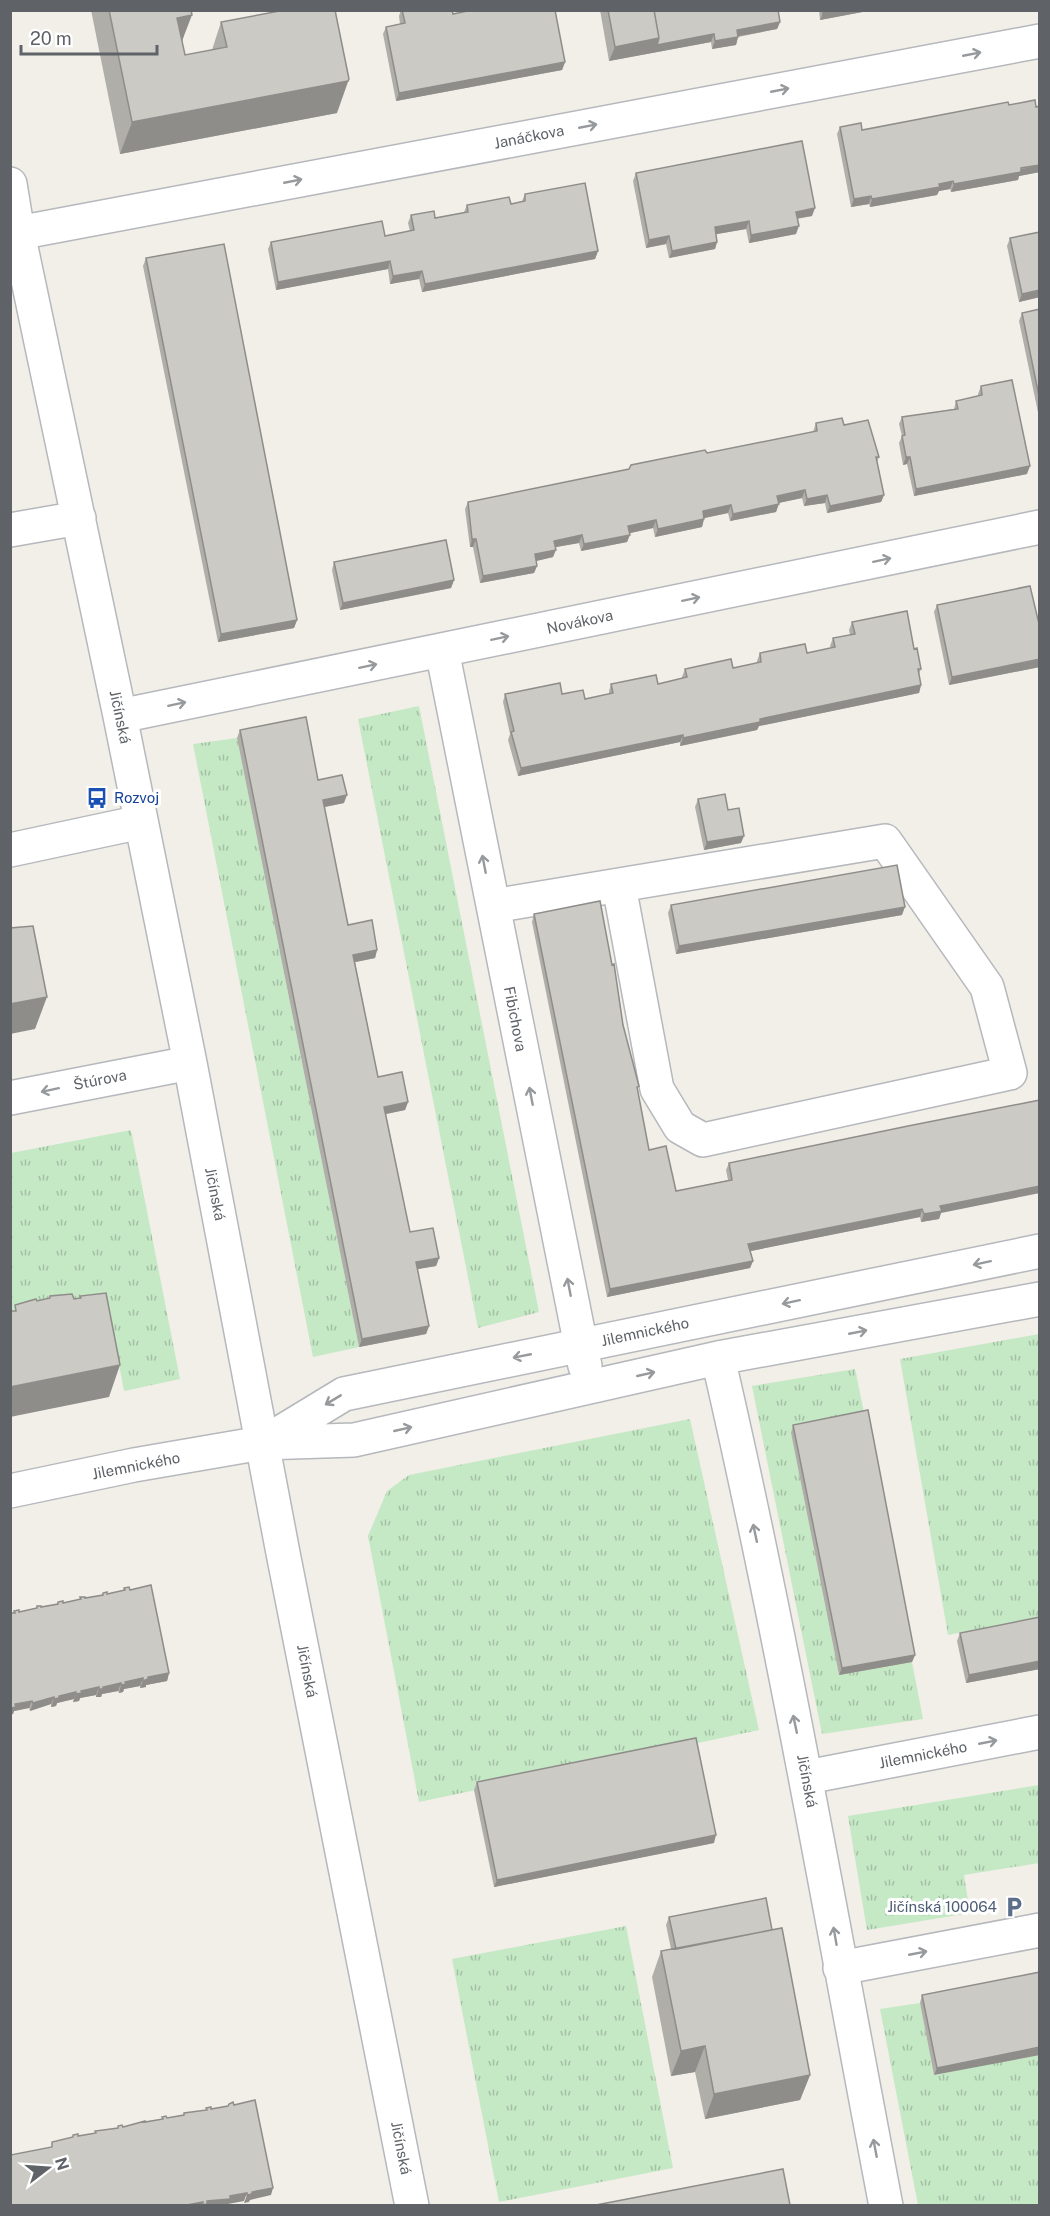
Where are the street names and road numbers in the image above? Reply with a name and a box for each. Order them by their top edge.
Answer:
street label: Janáčkova [492,121,566,152]
street label: Novákova [545,606,615,637]
street label: Jičínská [107,689,134,745]
street label: Fibichova [501,985,530,1053]
street label: Štúrova [72,1066,128,1093]
street label: Jičínská [202,1166,229,1222]
street label: Jilemnického [599,1314,690,1349]
street label: Jilemnického [90,1449,181,1482]
street label: Jičínská [294,1643,321,1699]
street label: Jilemnického [877,1738,968,1771]
street label: Jičínská [794,1753,821,1809]
street label: Jičínská [388,2120,415,2176]

